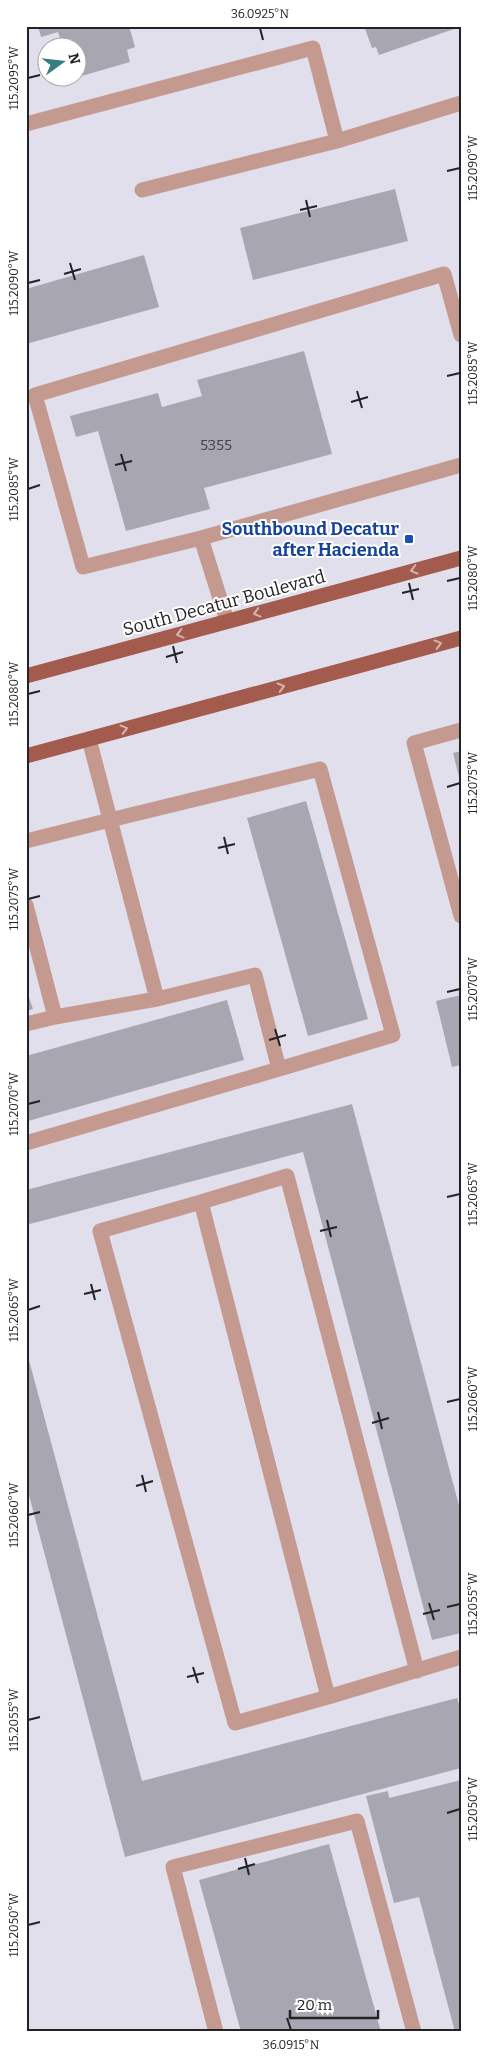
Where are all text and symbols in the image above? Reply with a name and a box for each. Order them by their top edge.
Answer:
text: 36.0925°N [231,7,289,21]
north arrow [38,38,88,88]
text: 115.2095°W [7,46,21,110]
text: N [64,51,84,66]
text: 115.2090°W [466,135,480,200]
text: 115.2090°W [7,250,21,315]
text: 115.2085°W [466,340,480,405]
house number: 5355 [200,436,232,454]
text: 115.2085°W [7,456,21,521]
place label: Southbound Decatur after Hacienda [221,518,400,561]
marker: Southbound Decatur after Hacienda [403,533,415,545]
text: 115.2080°W [466,545,480,611]
street label: South Decatur Boulevard [120,565,328,641]
one-way arrow [410,565,418,575]
one-way arrow [253,608,262,618]
one-way arrow [176,628,185,639]
one-way arrow [433,640,441,650]
text: 115.2080°W [7,661,21,727]
one-way arrow [276,682,285,693]
one-way arrow [119,725,128,735]
text: 115.2075°W [466,751,480,814]
text: 115.2075°W [7,867,21,930]
text: 115.2070°W [466,956,480,1021]
text: 115.2070°W [7,1071,21,1136]
text: 115.2065°W [466,1162,480,1226]
text: 115.2065°W [7,1278,21,1342]
text: 115.2060°W [466,1366,480,1431]
text: 115.2060°W [7,1482,21,1547]
text: 115.2055°W [466,1572,480,1635]
text: 115.2055°W [7,1688,21,1751]
text: 115.2050°W [466,1776,480,1841]
text: 115.2050°W [7,1892,21,1957]
scale bar [290,1988,377,2020]
text: 20 m [297,1996,333,2014]
text: 36.0915°N [263,2038,320,2052]

